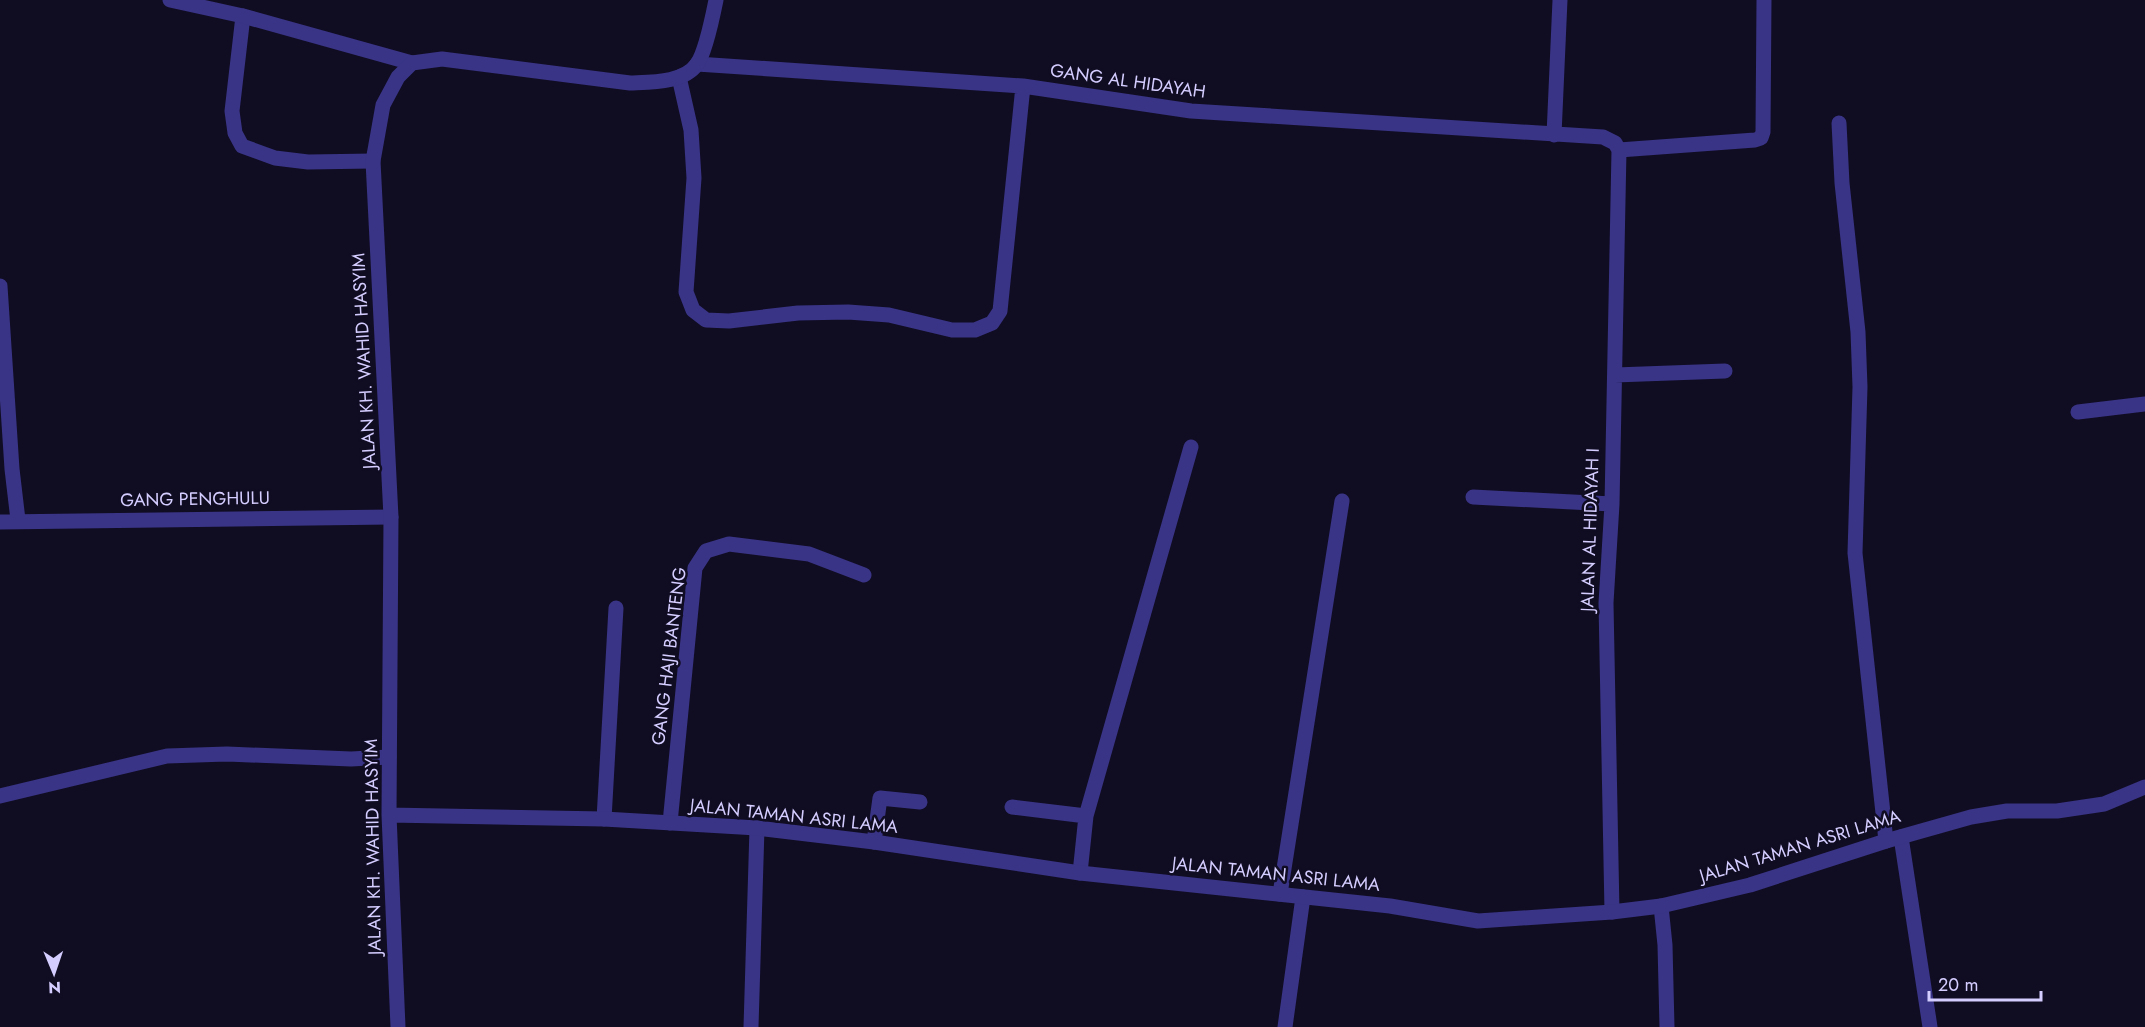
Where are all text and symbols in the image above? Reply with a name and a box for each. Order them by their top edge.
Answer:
street label: GANG AL HIDAYAH [1049,57,1207,105]
street label: JALAN KH. WAHID HASYIM [345,252,383,472]
street label: JALAN AL HIDAYAH I [1574,448,1606,614]
street label: GANG PENGHULU [120,485,270,513]
street label: GANG HAJI BANTENG [645,565,693,747]
street label: JALAN KH. WAHID HASYIM [358,739,388,957]
street label: JALAN TAMAN ASRI LAMA [687,792,899,840]
street label: JALAN TAMAN ASRI LAMA [1694,803,1904,890]
street label: JALAN TAMAN ASRI LAMA [1169,850,1381,898]
north arrow [24,943,84,1003]
scale bar [1929,964,2042,1002]
text: 20 m [1938,972,1978,998]
text: N [48,976,61,999]

